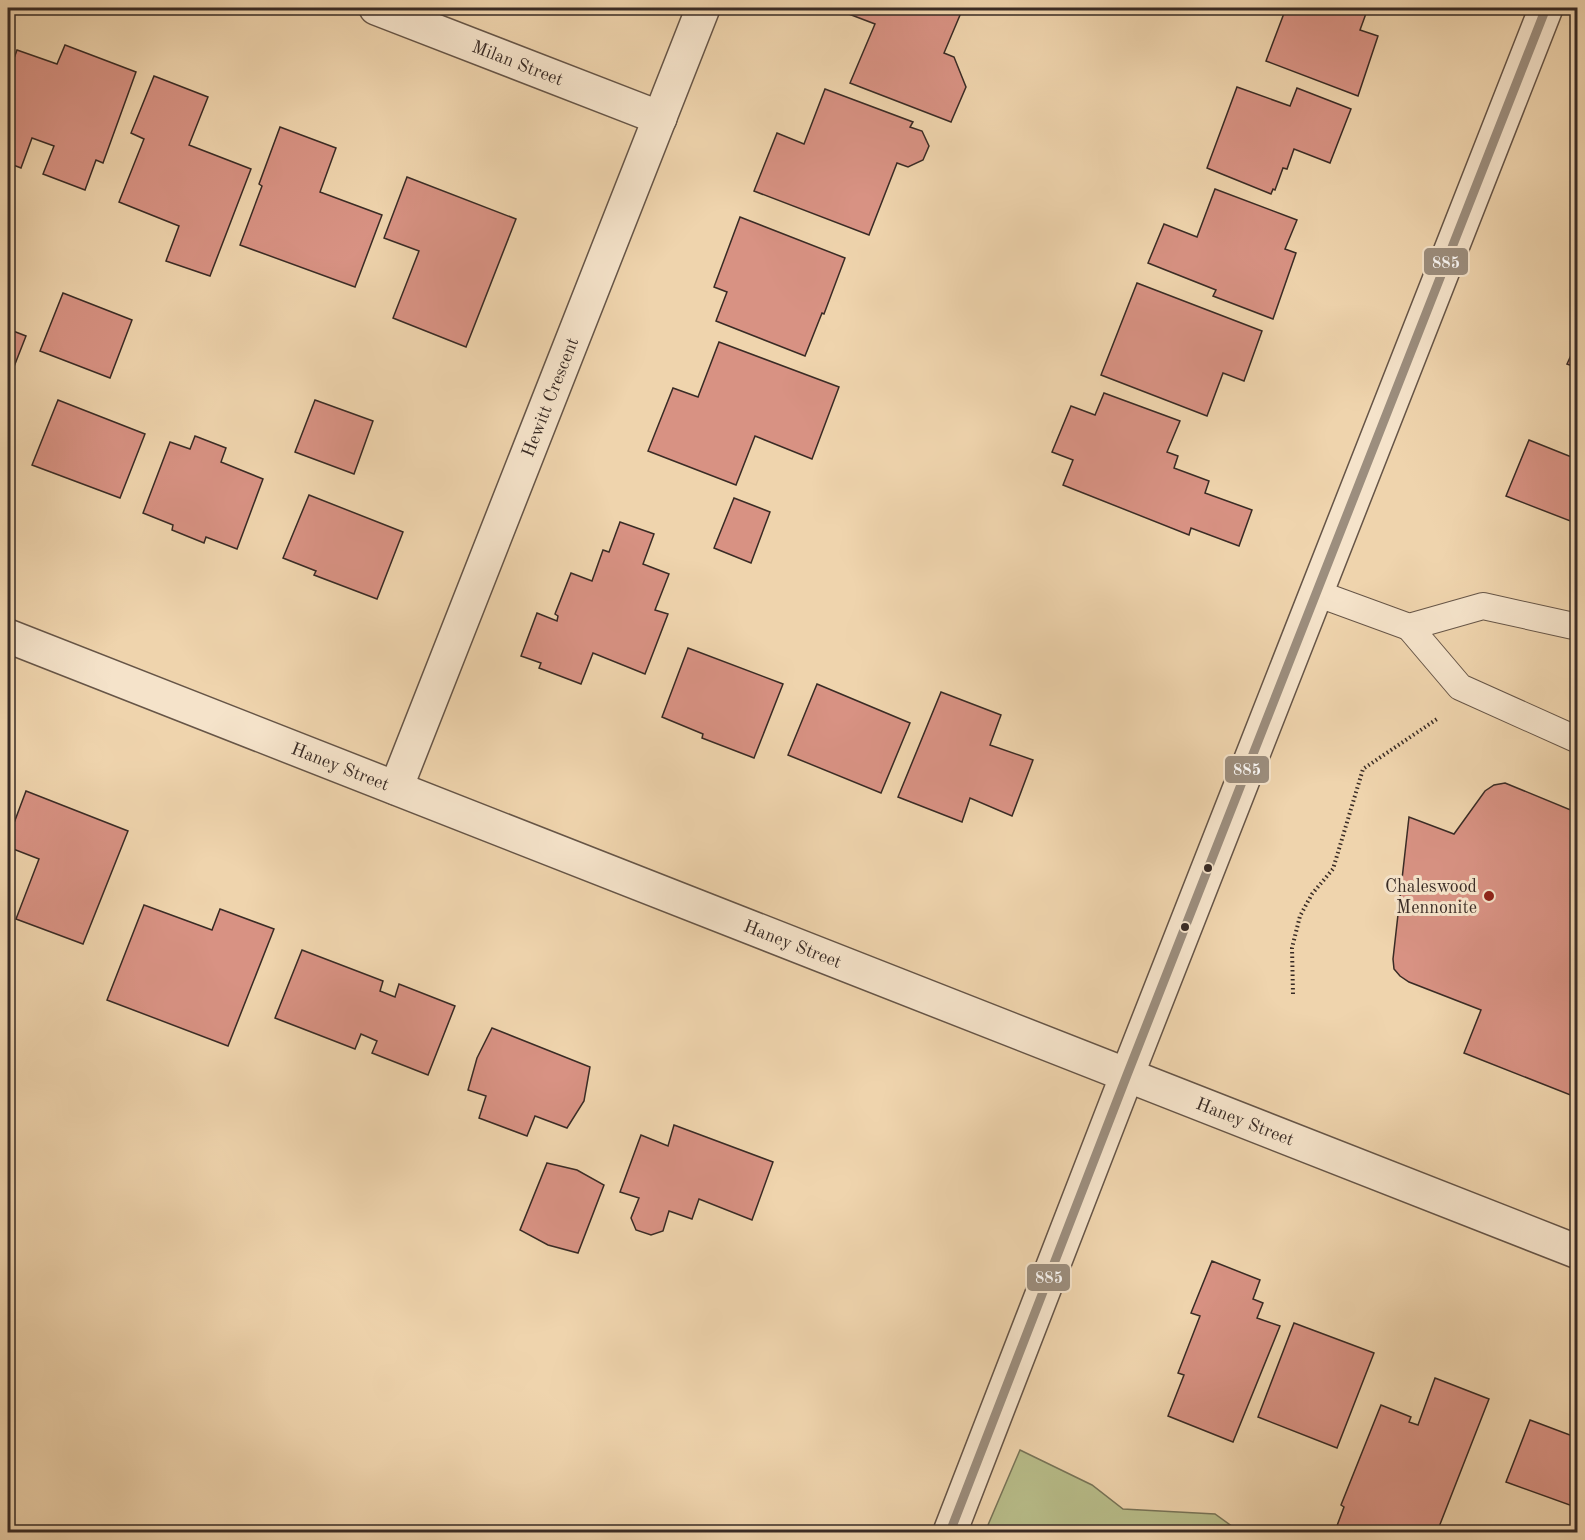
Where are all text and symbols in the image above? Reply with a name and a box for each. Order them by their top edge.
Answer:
street label: Milan Street [469,38,566,90]
line badge: 885 [1423,247,1469,276]
text: 885 [1432,256,1460,272]
street label: Hewitt Crescent [519,335,582,460]
street label: Haney Street [289,740,391,795]
line badge: 885 [1224,755,1270,784]
text: 885 [1233,763,1261,779]
unlabelled marker [1202,862,1214,874]
place label: Chaleswood Mennonite [1385,878,1477,917]
marker: Chaleswood Mennonite [1482,889,1496,903]
street label: Haney Street [741,918,844,972]
unlabelled marker [1179,921,1191,933]
street label: Haney Street [1193,1095,1296,1150]
line badge: 885 [1026,1263,1071,1292]
text: 885 [1035,1271,1063,1287]

